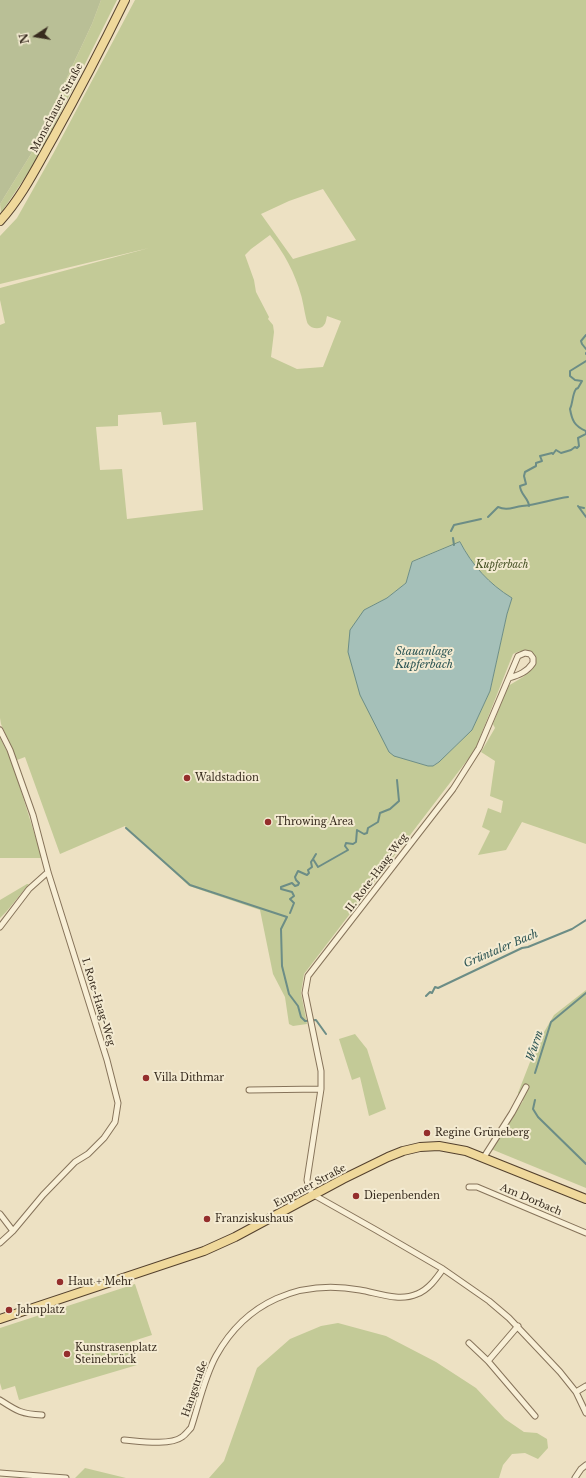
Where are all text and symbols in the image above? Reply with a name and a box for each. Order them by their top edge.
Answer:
north arrow [16,16,56,56]
text: N [16,32,32,45]
street label: Monschauer Straße [28,61,86,155]
park label: Kupferbach [476,559,528,571]
water label: Stauanlage Kupferbach [395,645,453,671]
place label: Waldstadion [195,772,259,784]
marker: Waldstadion [182,773,192,783]
place label: Throwing Area [276,816,353,828]
marker: Throwing Area [263,817,273,827]
street label: II. Rote-Haag-Weg [343,831,411,915]
water label: Grüntaler Bach [462,927,540,971]
street label: I. Rote-Haag-Weg [79,957,117,1047]
water label: Wurm [524,1029,546,1063]
place label: Villa Dithmar [154,1072,224,1084]
marker: Villa Dithmar [141,1073,151,1083]
place label: Regine Grüneberg [435,1127,529,1139]
marker: Regine Grüneberg [422,1128,432,1138]
street label: Eupener Straße [272,1162,348,1210]
street label: Am Dorbach [498,1182,564,1218]
place label: Diepenbenden [364,1190,440,1202]
marker: Diepenbenden [351,1191,361,1201]
place label: Franziskushaus [215,1213,293,1225]
marker: Franziskushaus [202,1214,212,1224]
place label: Haut + Mehr [68,1276,133,1288]
marker: Haut + Mehr [55,1277,65,1287]
place label: Jahnplatz [17,1304,65,1316]
marker: Jahnplatz [4,1305,14,1315]
place label: Kunstrasenplatz Steinebrück [75,1342,157,1366]
marker: Kunstrasenplatz Steinebrück [62,1349,72,1359]
street label: Hangstraße [180,1359,210,1419]

